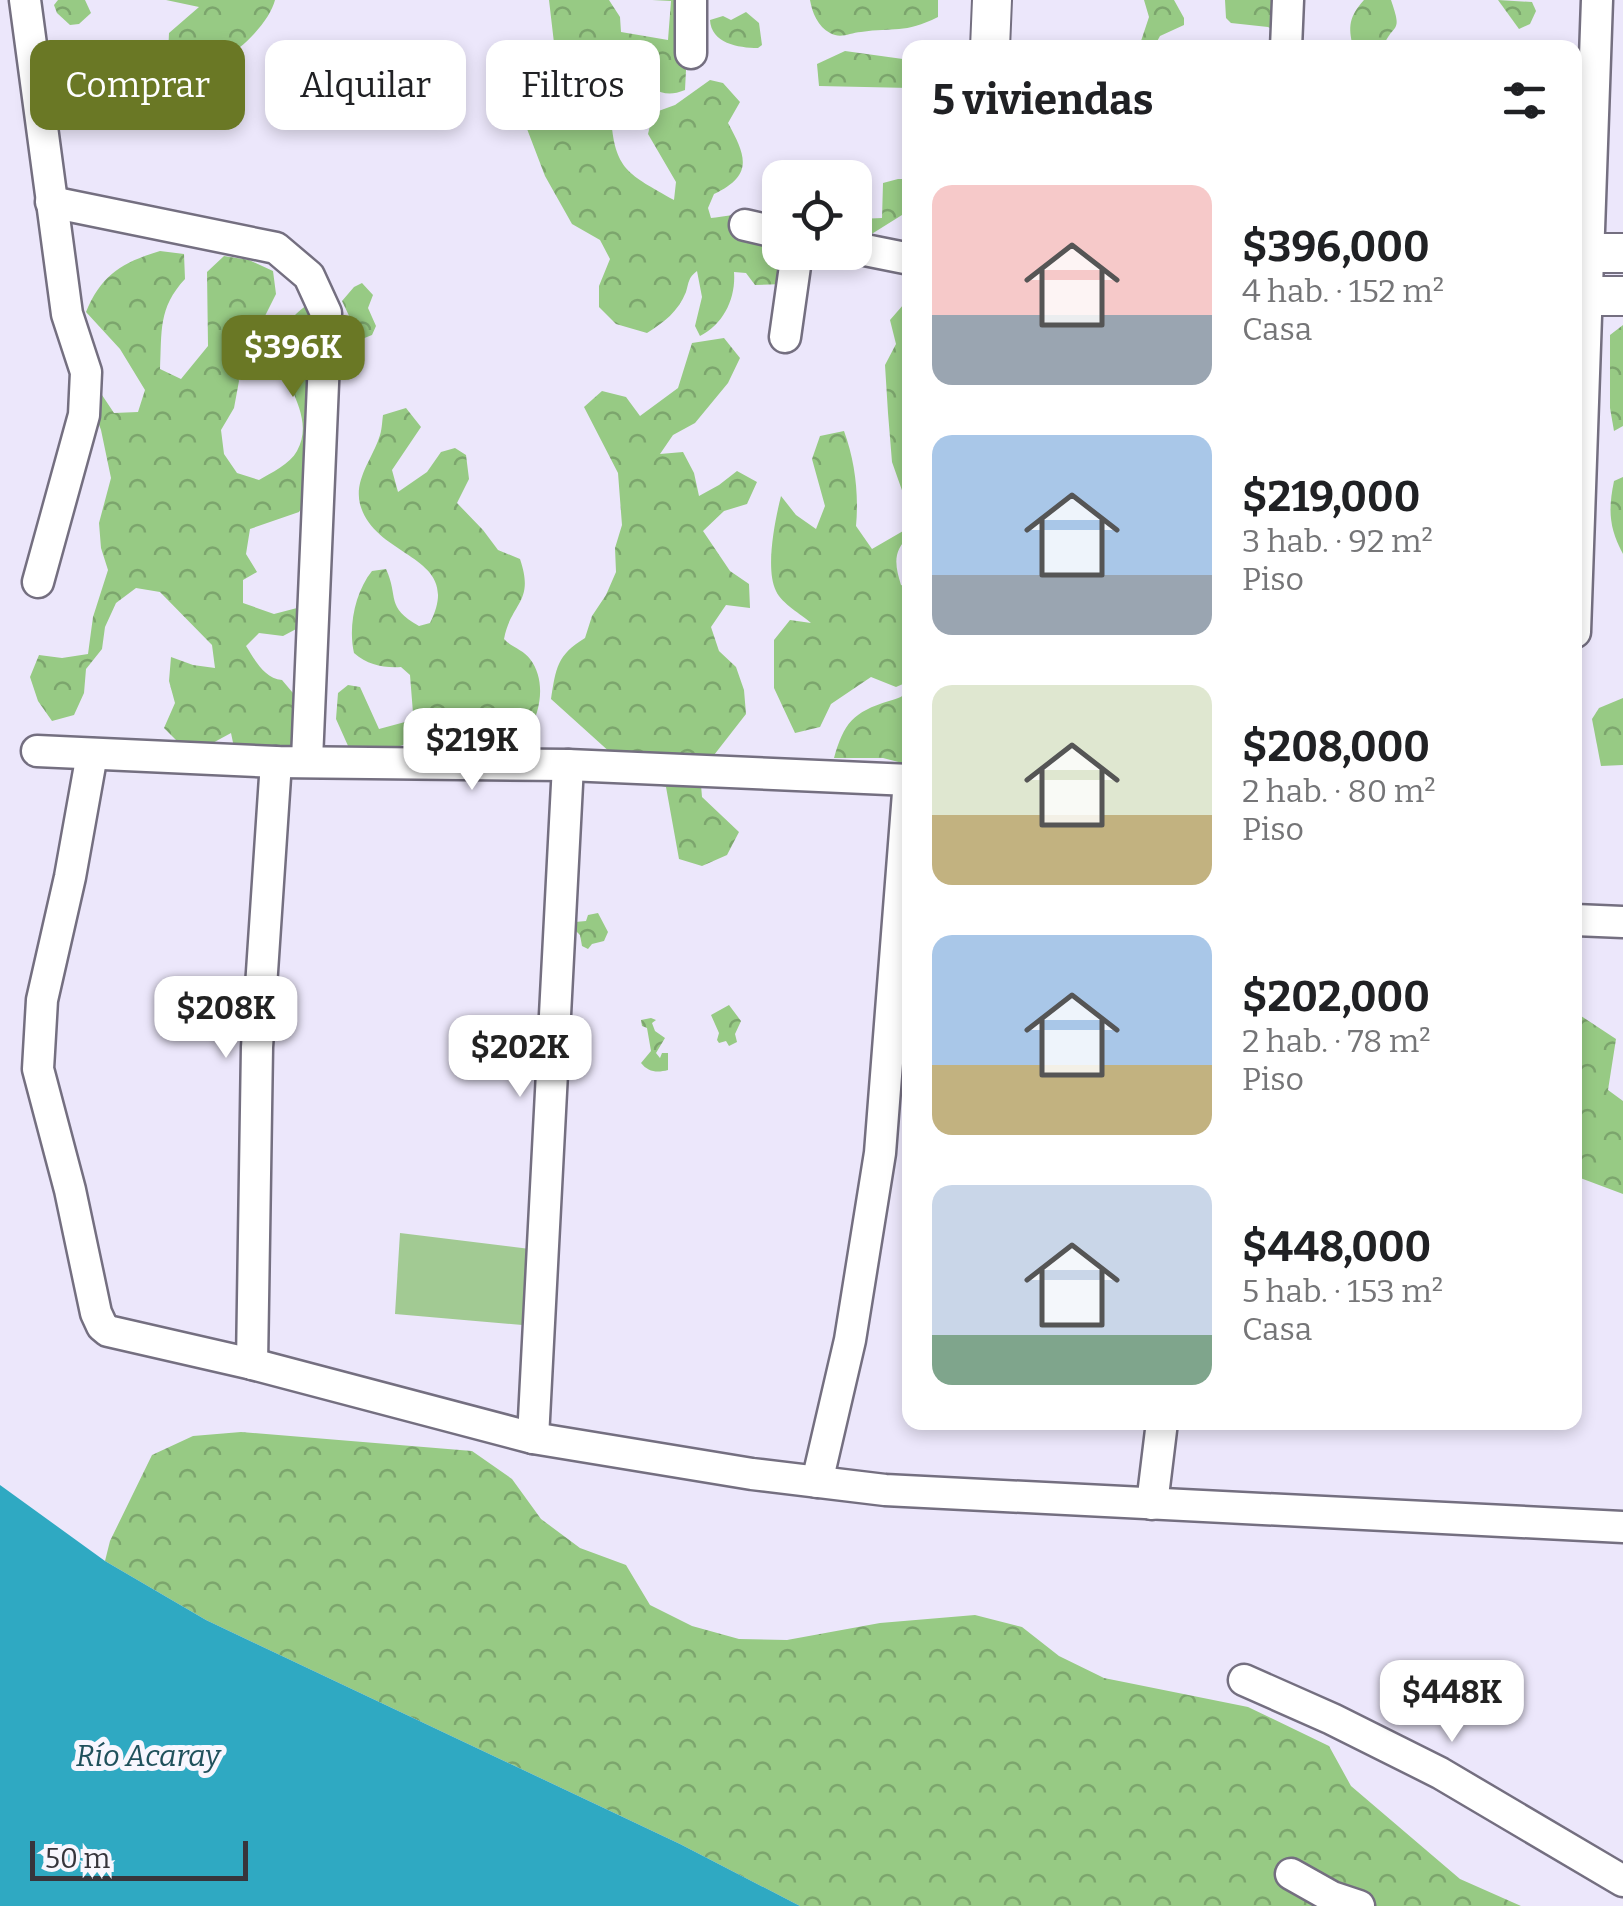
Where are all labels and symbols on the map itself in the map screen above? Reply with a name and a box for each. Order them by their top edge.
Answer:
pin: $396K [223,315,363,400]
pin: $219K [402,708,542,793]
pin: $208K [156,976,296,1061]
pin: $202K [450,1015,590,1100]
pin: $448K [1382,1660,1522,1745]
water label: Río Acaray [76,1738,222,1774]
scale bar [30,1836,248,1880]

